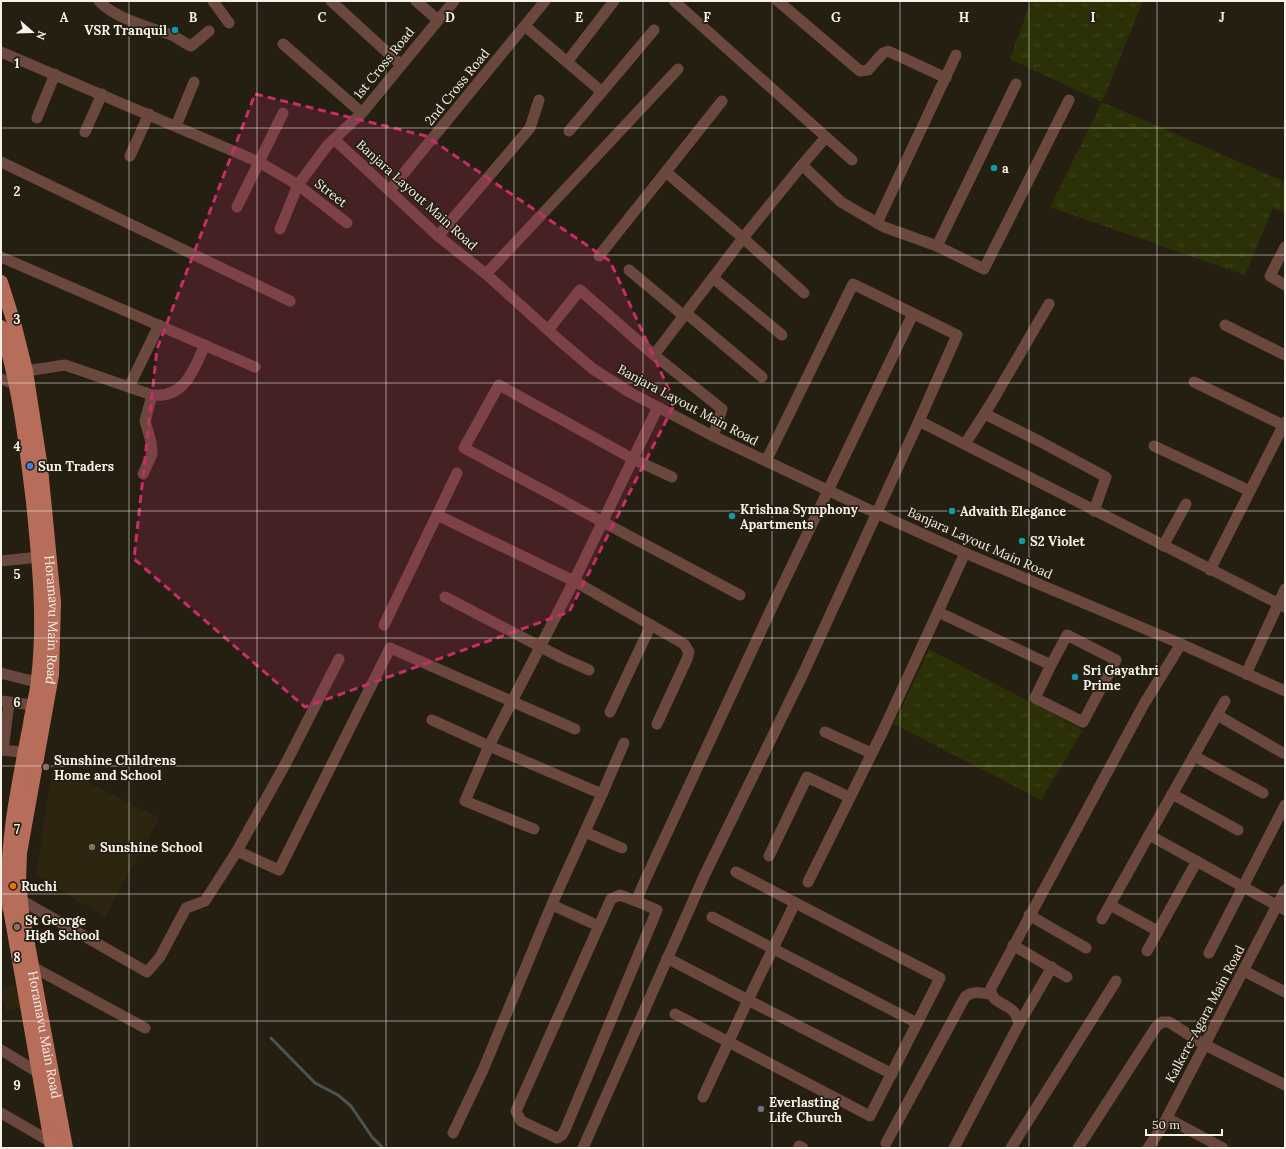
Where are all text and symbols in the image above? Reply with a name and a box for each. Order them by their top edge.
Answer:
text: A [60,9,69,26]
text: B [189,9,198,26]
text: C [318,9,327,26]
text: D [445,9,455,26]
text: E [575,9,583,26]
text: F [703,9,711,26]
text: G [831,9,841,26]
text: H [959,9,969,26]
text: I [1090,9,1096,26]
text: J [1219,9,1225,26]
north arrow [12,12,52,52]
place label: VSR Tranquil [84,22,167,39]
street label: 1st Cross Road [350,24,418,102]
marker: VSR Tranquil [170,25,180,35]
text: N [33,29,49,42]
street label: 2nd Cross Road [421,45,493,129]
text: 1 [14,55,20,72]
street label: Banjara Layout Main Road [353,136,481,254]
place label: a [1002,160,1009,177]
marker: a [989,163,999,173]
street label: Street [311,175,351,211]
text: 2 [14,183,21,200]
text: 3 [13,311,21,328]
street label: Banjara Layout Main Road [615,361,762,449]
text: 4 [13,438,21,455]
place label: Sun Traders [38,458,114,475]
marker: Sun Traders [25,461,35,471]
place label: Krishna Symphony Apartments [740,501,859,533]
street label: Banjara Layout Main Road [905,503,1055,583]
place label: Advaith Elegance [960,503,1066,520]
marker: Advaith Elegance [947,506,957,516]
marker: Krishna Symphony Apartments [727,511,737,521]
place label: S2 Violet [1030,533,1086,550]
marker: S2 Violet [1017,536,1027,546]
street label: Horamavu Main Road [41,554,63,686]
text: 5 [13,566,21,583]
place label: Sri Gayathri Prime [1083,662,1159,694]
marker: Sri Gayathri Prime [1070,672,1080,682]
text: 6 [13,694,21,711]
place label: Sunshine Childrens Home and School [54,752,176,784]
marker: Sunshine Childrens Home and School [41,762,51,772]
text: 7 [14,821,20,838]
place label: Sunshine School [100,839,203,856]
marker: Sunshine School [87,842,97,852]
place label: Ruchi [21,878,57,895]
marker: Ruchi [8,881,18,891]
place label: St George High School [25,912,100,944]
marker: St George High School [12,922,22,932]
street label: Kalkere-Agara Main Road [1162,942,1249,1086]
text: 8 [13,949,21,966]
street label: Horamavu Main Road [25,969,65,1100]
text: 9 [13,1077,21,1094]
place label: Everlasting Life Church [769,1094,842,1126]
marker: Everlasting Life Church [756,1104,766,1114]
scale bar [1146,1111,1222,1137]
text: 50 m [1152,1117,1180,1132]

